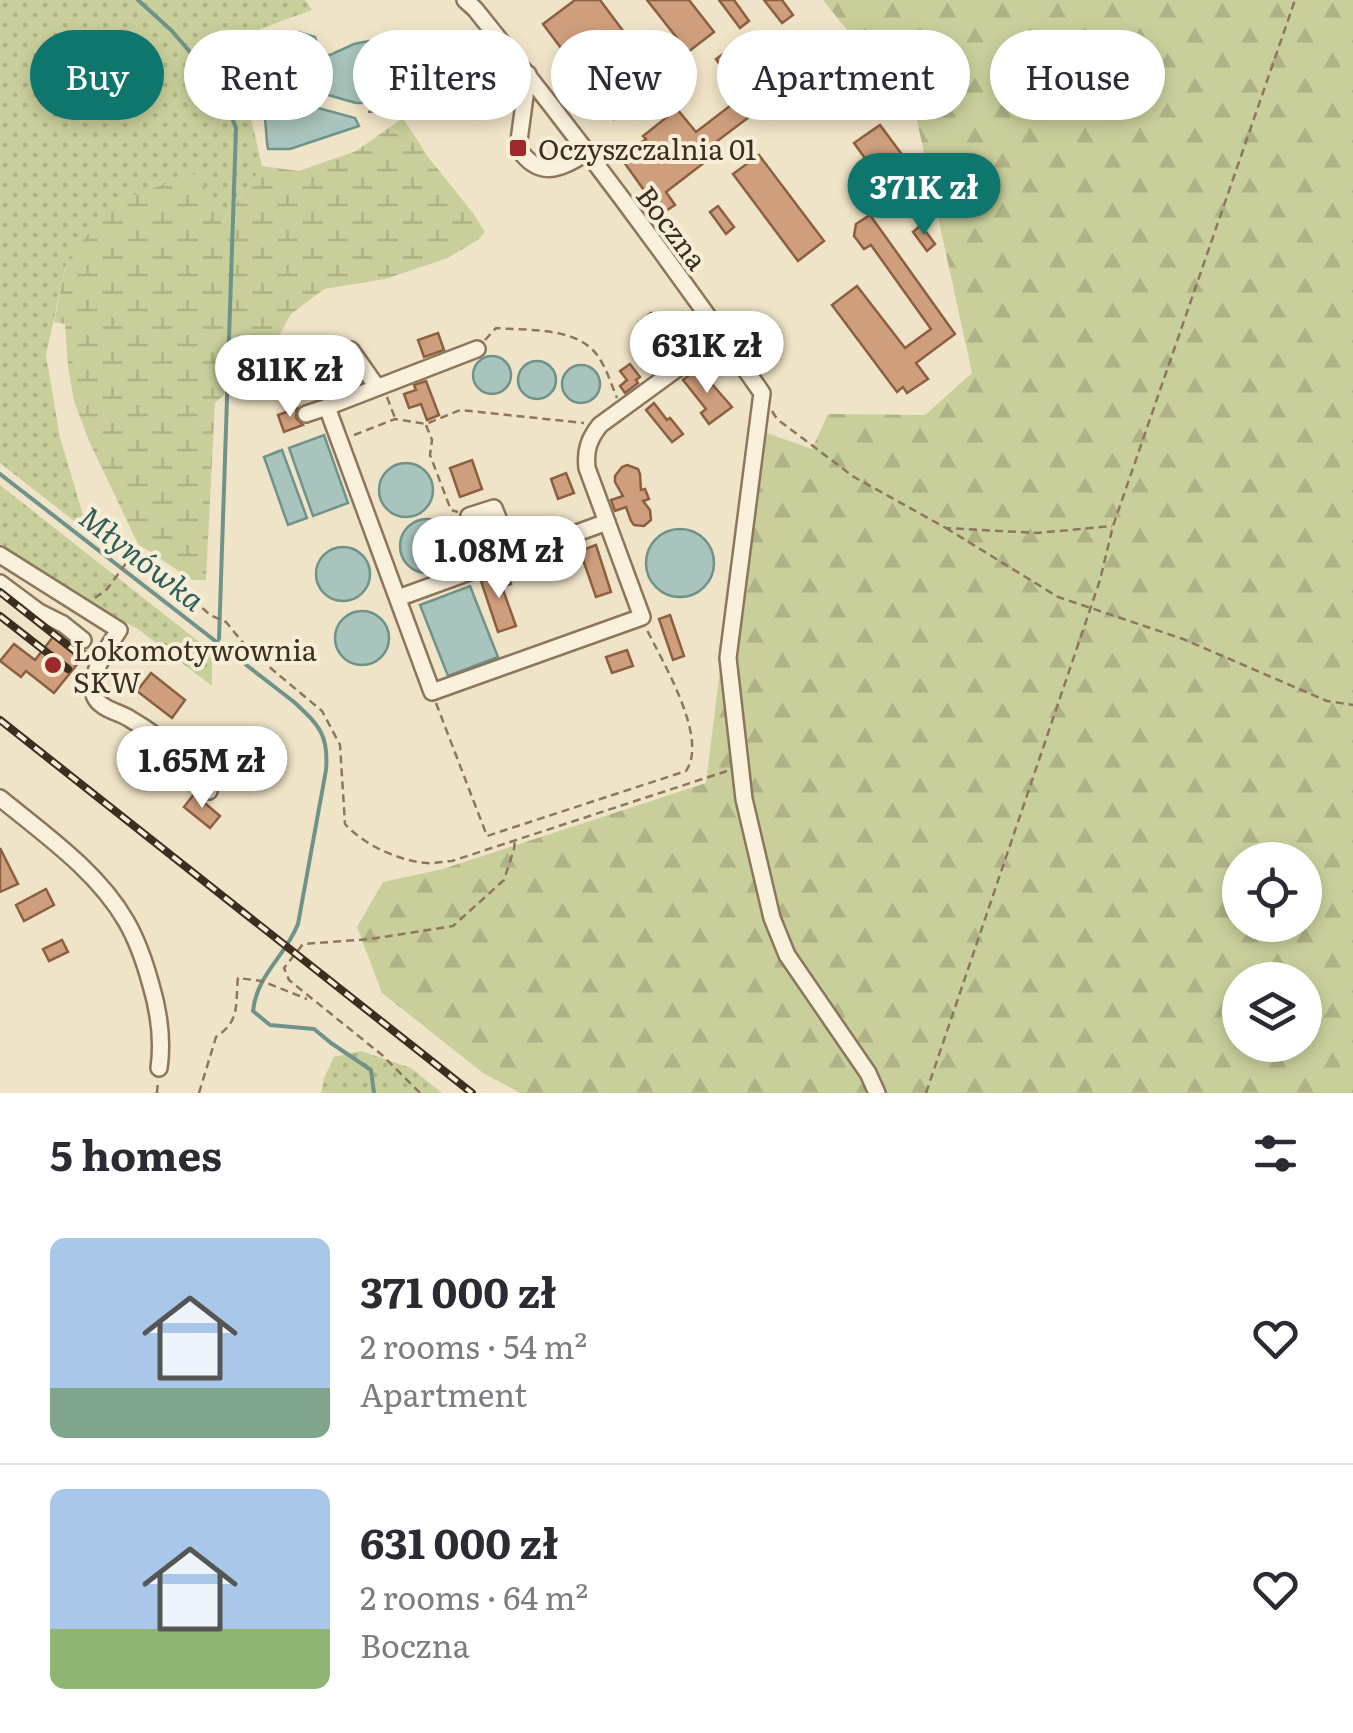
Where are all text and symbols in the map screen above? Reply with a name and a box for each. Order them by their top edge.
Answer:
chip: Buy [30,30,164,120]
chip: Rent [184,30,333,120]
chip: Filters [353,30,531,120]
chip: New [551,30,697,120]
chip: Apartment [717,30,970,120]
chip: House [990,30,1165,120]
place label: Oczyszczalnia 01 [538,127,756,169]
marker: Oczyszczalnia 01 [507,137,529,159]
pin: 371K zł [832,153,1016,238]
text: 371K zł [869,161,979,209]
street label: Boczna [627,176,719,278]
pin: 631K zł [615,311,799,396]
text: 631K zł [652,319,762,367]
pin: 811K zł [198,335,382,420]
text: 811K zł [237,343,343,391]
water label: Młynówka [71,494,215,620]
pin: 1.08M zł [396,516,602,601]
text: 1.08M zł [434,524,564,572]
place label: Lokomotywownia SKW [73,628,317,702]
marker: Lokomotywownia SKW [42,654,64,676]
pin: 1.65M zł [99,726,305,811]
text: 1.65M zł [138,734,266,782]
map controls [1222,842,1322,1062]
button: locate [1222,842,1322,942]
button: layers [1222,962,1322,1062]
text: 5 homes [50,1122,222,1184]
icon: filters [1248,1126,1303,1181]
text: 371 000 zł [360,1259,556,1321]
icon: home [130,1278,250,1398]
icon: heart [1248,1311,1303,1366]
text: 2 rooms · 54 m² [360,1321,587,1369]
text: Apartment [360,1369,527,1417]
text: 631 000 zł [360,1510,558,1572]
icon: home [130,1529,250,1649]
icon: heart [1248,1562,1303,1617]
text: 2 rooms · 64 m² [360,1572,588,1620]
text: Boczna [360,1620,470,1668]

